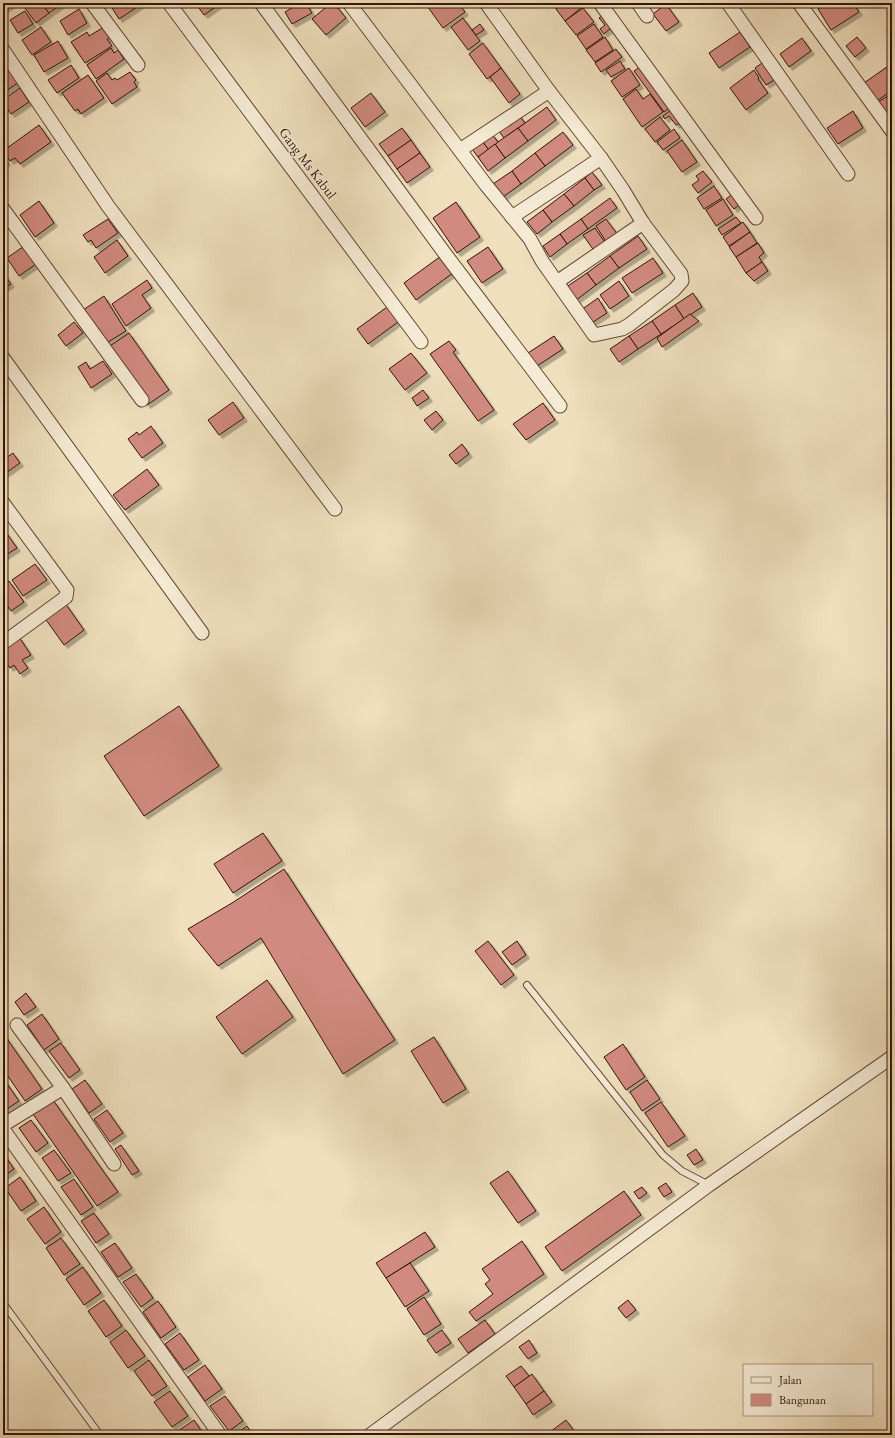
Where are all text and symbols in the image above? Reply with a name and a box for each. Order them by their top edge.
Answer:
street label: Gang Ms Kabul [275,124,341,203]
legend [743,1364,873,1416]
text: Jalan [778,1372,803,1388]
text: Bangunan [779,1392,827,1408]

